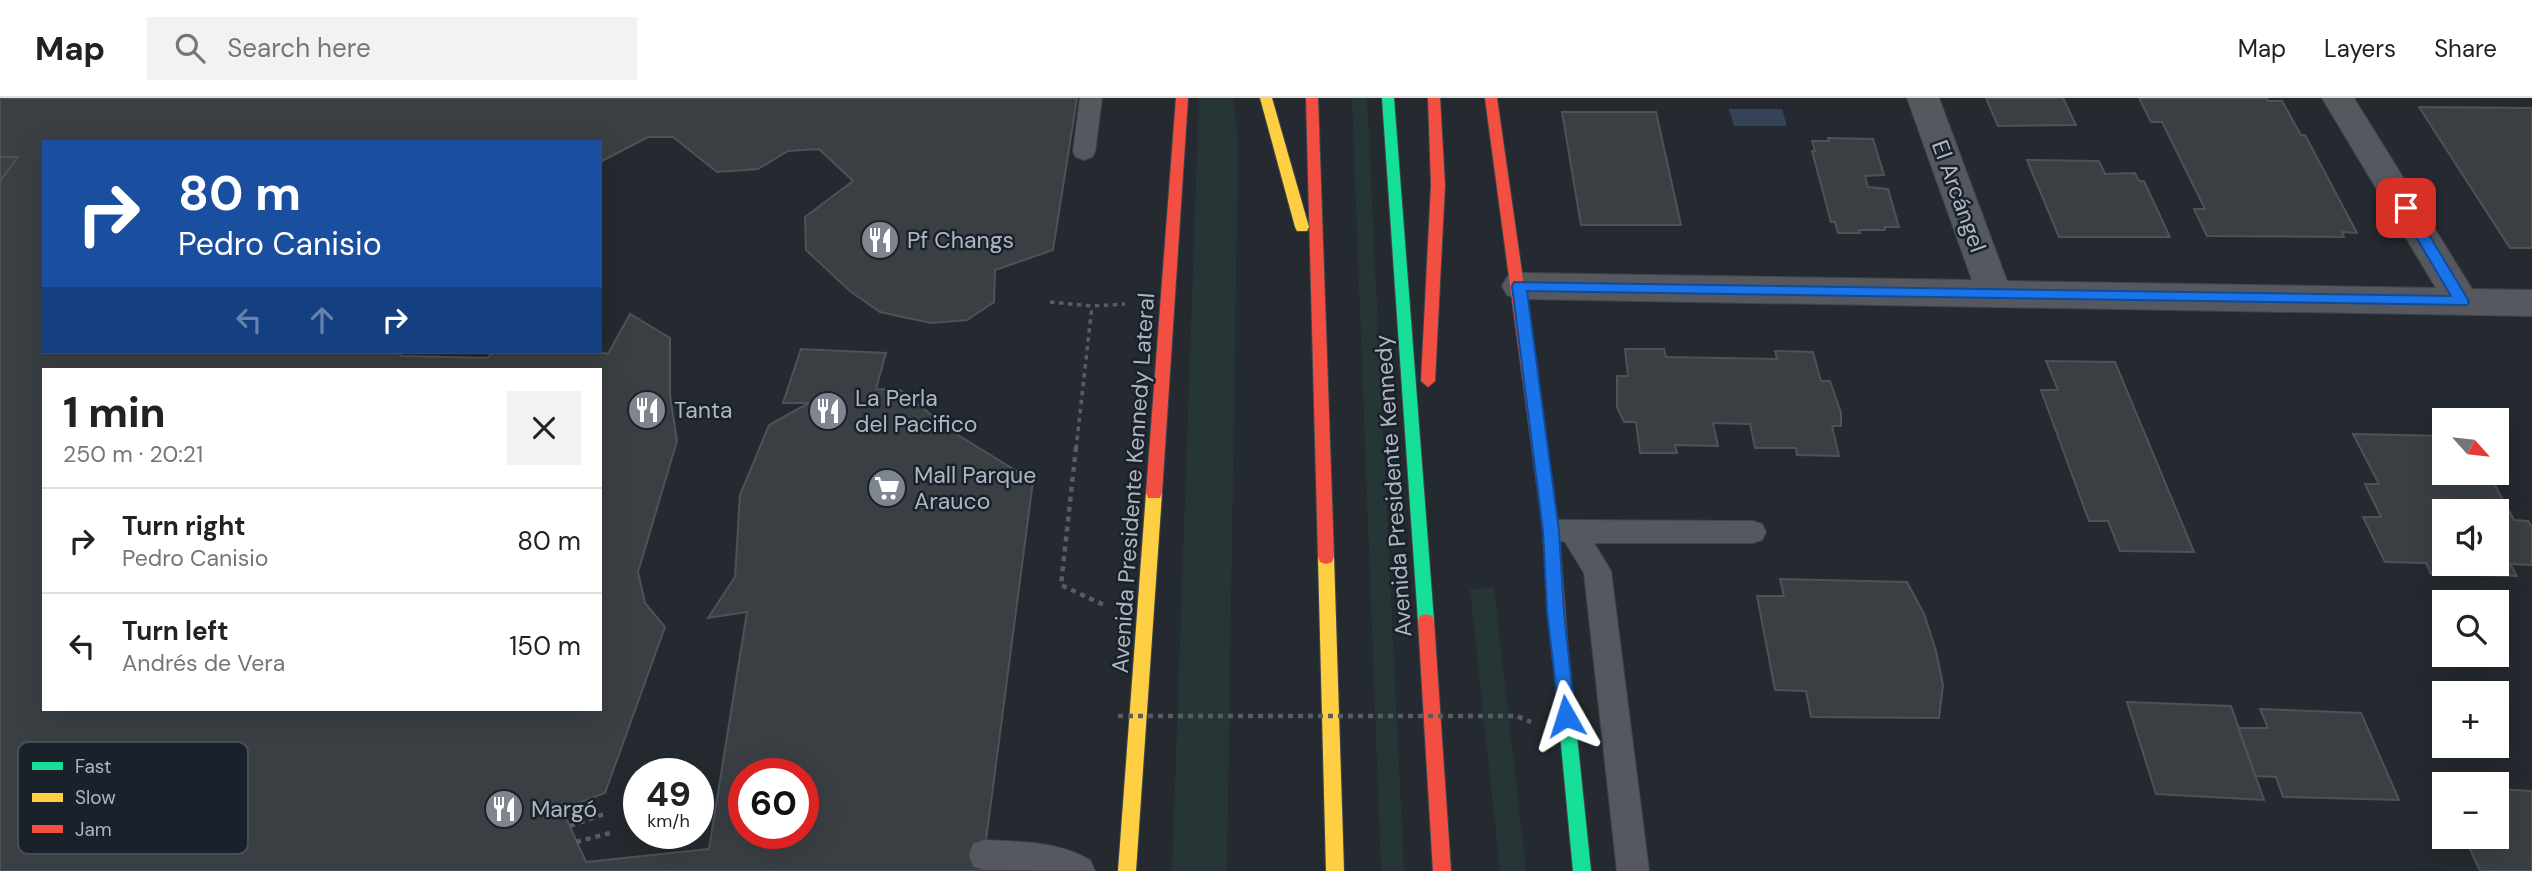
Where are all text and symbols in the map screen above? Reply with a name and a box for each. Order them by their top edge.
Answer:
search box [147,17,637,80]
text: Map [35,27,105,70]
icon: search [171,29,209,67]
text: Search here [227,31,371,65]
text: Map [2238,33,2286,64]
text: Layers [2324,33,2396,64]
text: Share [2434,33,2497,64]
street label: El Arcángel [1925,136,1993,256]
text: 80 m [178,161,301,225]
icon: right [63,168,154,259]
pin [2376,178,2436,238]
icon: arrive [2387,189,2425,227]
restaurant icon: Pf Changs [859,219,901,261]
text: Pedro Canisio [178,223,382,265]
place label: Pf Changs [907,225,1014,255]
street label: Avenida Presidente Kennedy Lateral [1105,292,1161,674]
icon: left [230,301,268,339]
icon: ahead [303,301,341,339]
icon: right [376,301,414,339]
street label: Avenida Presidente Kennedy [1367,334,1419,638]
place label: La Perla del Pacifico [855,383,977,439]
text: 1 min [63,385,166,440]
restaurant icon: Tanta [626,389,668,431]
restaurant icon: La Perla del Pacifico [807,390,849,432]
button: close [507,391,581,465]
place label: Tanta [674,395,732,425]
north arrow [2432,408,2510,485]
map controls [2432,408,2509,849]
text: 250 m · 20:21 [63,439,203,469]
place label: Mall Parque Arauco [914,460,1036,516]
supermarket icon: Mall Parque Arauco [866,467,908,509]
button: sound [2432,499,2509,576]
text: Turn right [122,509,246,543]
icon: right [63,522,101,560]
text: 80 m [517,524,581,558]
text: Pedro Canisio [122,543,268,573]
button: search [2432,590,2509,667]
text: Turn left [122,614,229,648]
icon: left [63,627,101,665]
text: 150 m [509,629,581,663]
text: Andrés de Vera [122,648,285,678]
position arrow [1529,679,1603,753]
button: + [2432,681,2509,758]
legend [18,742,248,854]
text: Fast [75,754,111,779]
speed limit sign: 60 [728,758,819,849]
text: 49 [646,771,691,817]
button: − [2432,772,2509,849]
text: Slow [75,785,116,810]
restaurant icon: Margó [483,788,525,830]
place label: Margó [531,794,597,824]
text: km/h [647,809,690,833]
text: Jam [75,817,112,842]

